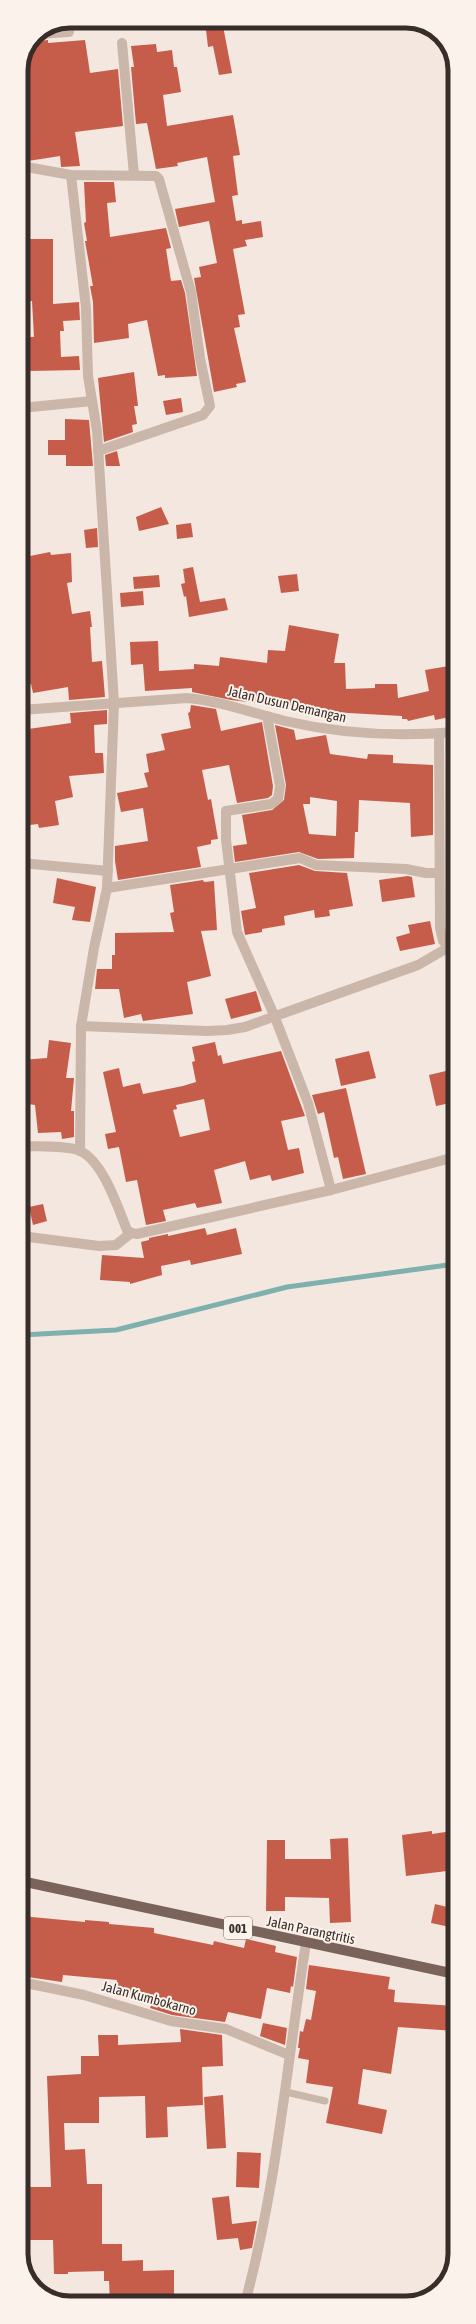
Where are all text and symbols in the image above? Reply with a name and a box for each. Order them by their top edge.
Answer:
street label: Jalan Dusun Demangan [226,683,348,725]
street label: Jalan Parangtritis [265,1913,357,1947]
road number: 001 [224,1917,252,1939]
street label: Jalan Kumbokarno [100,1978,198,2018]

